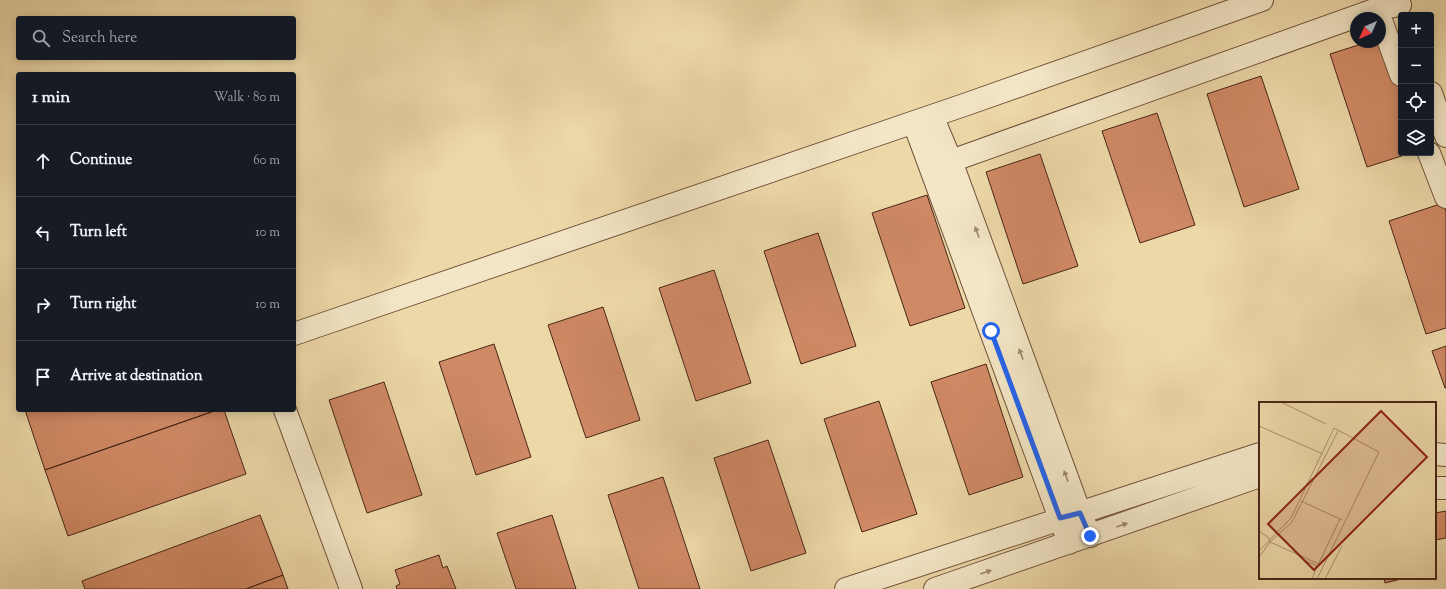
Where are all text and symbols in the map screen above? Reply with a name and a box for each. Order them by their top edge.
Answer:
north arrow [1350,12,1386,48]
map controls [1398,12,1434,156]
button: + [1398,12,1434,48]
search box [16,16,296,60]
icon: search [30,27,52,49]
text: Search here [62,28,137,49]
button: − [1398,48,1434,84]
button: locate [1398,84,1434,120]
text: 1 min [32,86,70,110]
text: Walk · 80 m [214,89,280,107]
button: layers [1398,120,1434,156]
icon: ahead [32,150,54,172]
text: Continue [70,150,132,171]
text: 60 m [253,152,280,170]
icon: left [32,222,54,244]
text: Turn left [70,222,127,243]
text: 10 m [255,224,280,242]
one-way arrow [973,226,979,238]
icon: right [32,294,54,316]
text: Turn right [70,294,136,315]
text: 10 m [255,296,280,314]
route start [982,322,1000,340]
one-way arrow [1018,348,1024,360]
icon: arrive [32,366,54,388]
text: Arrive at destination [70,366,203,387]
inset map [1259,402,1436,579]
one-way arrow [1063,470,1069,482]
one-way arrow [1116,521,1128,527]
route end [1081,527,1099,545]
one-way arrow [980,568,992,574]

